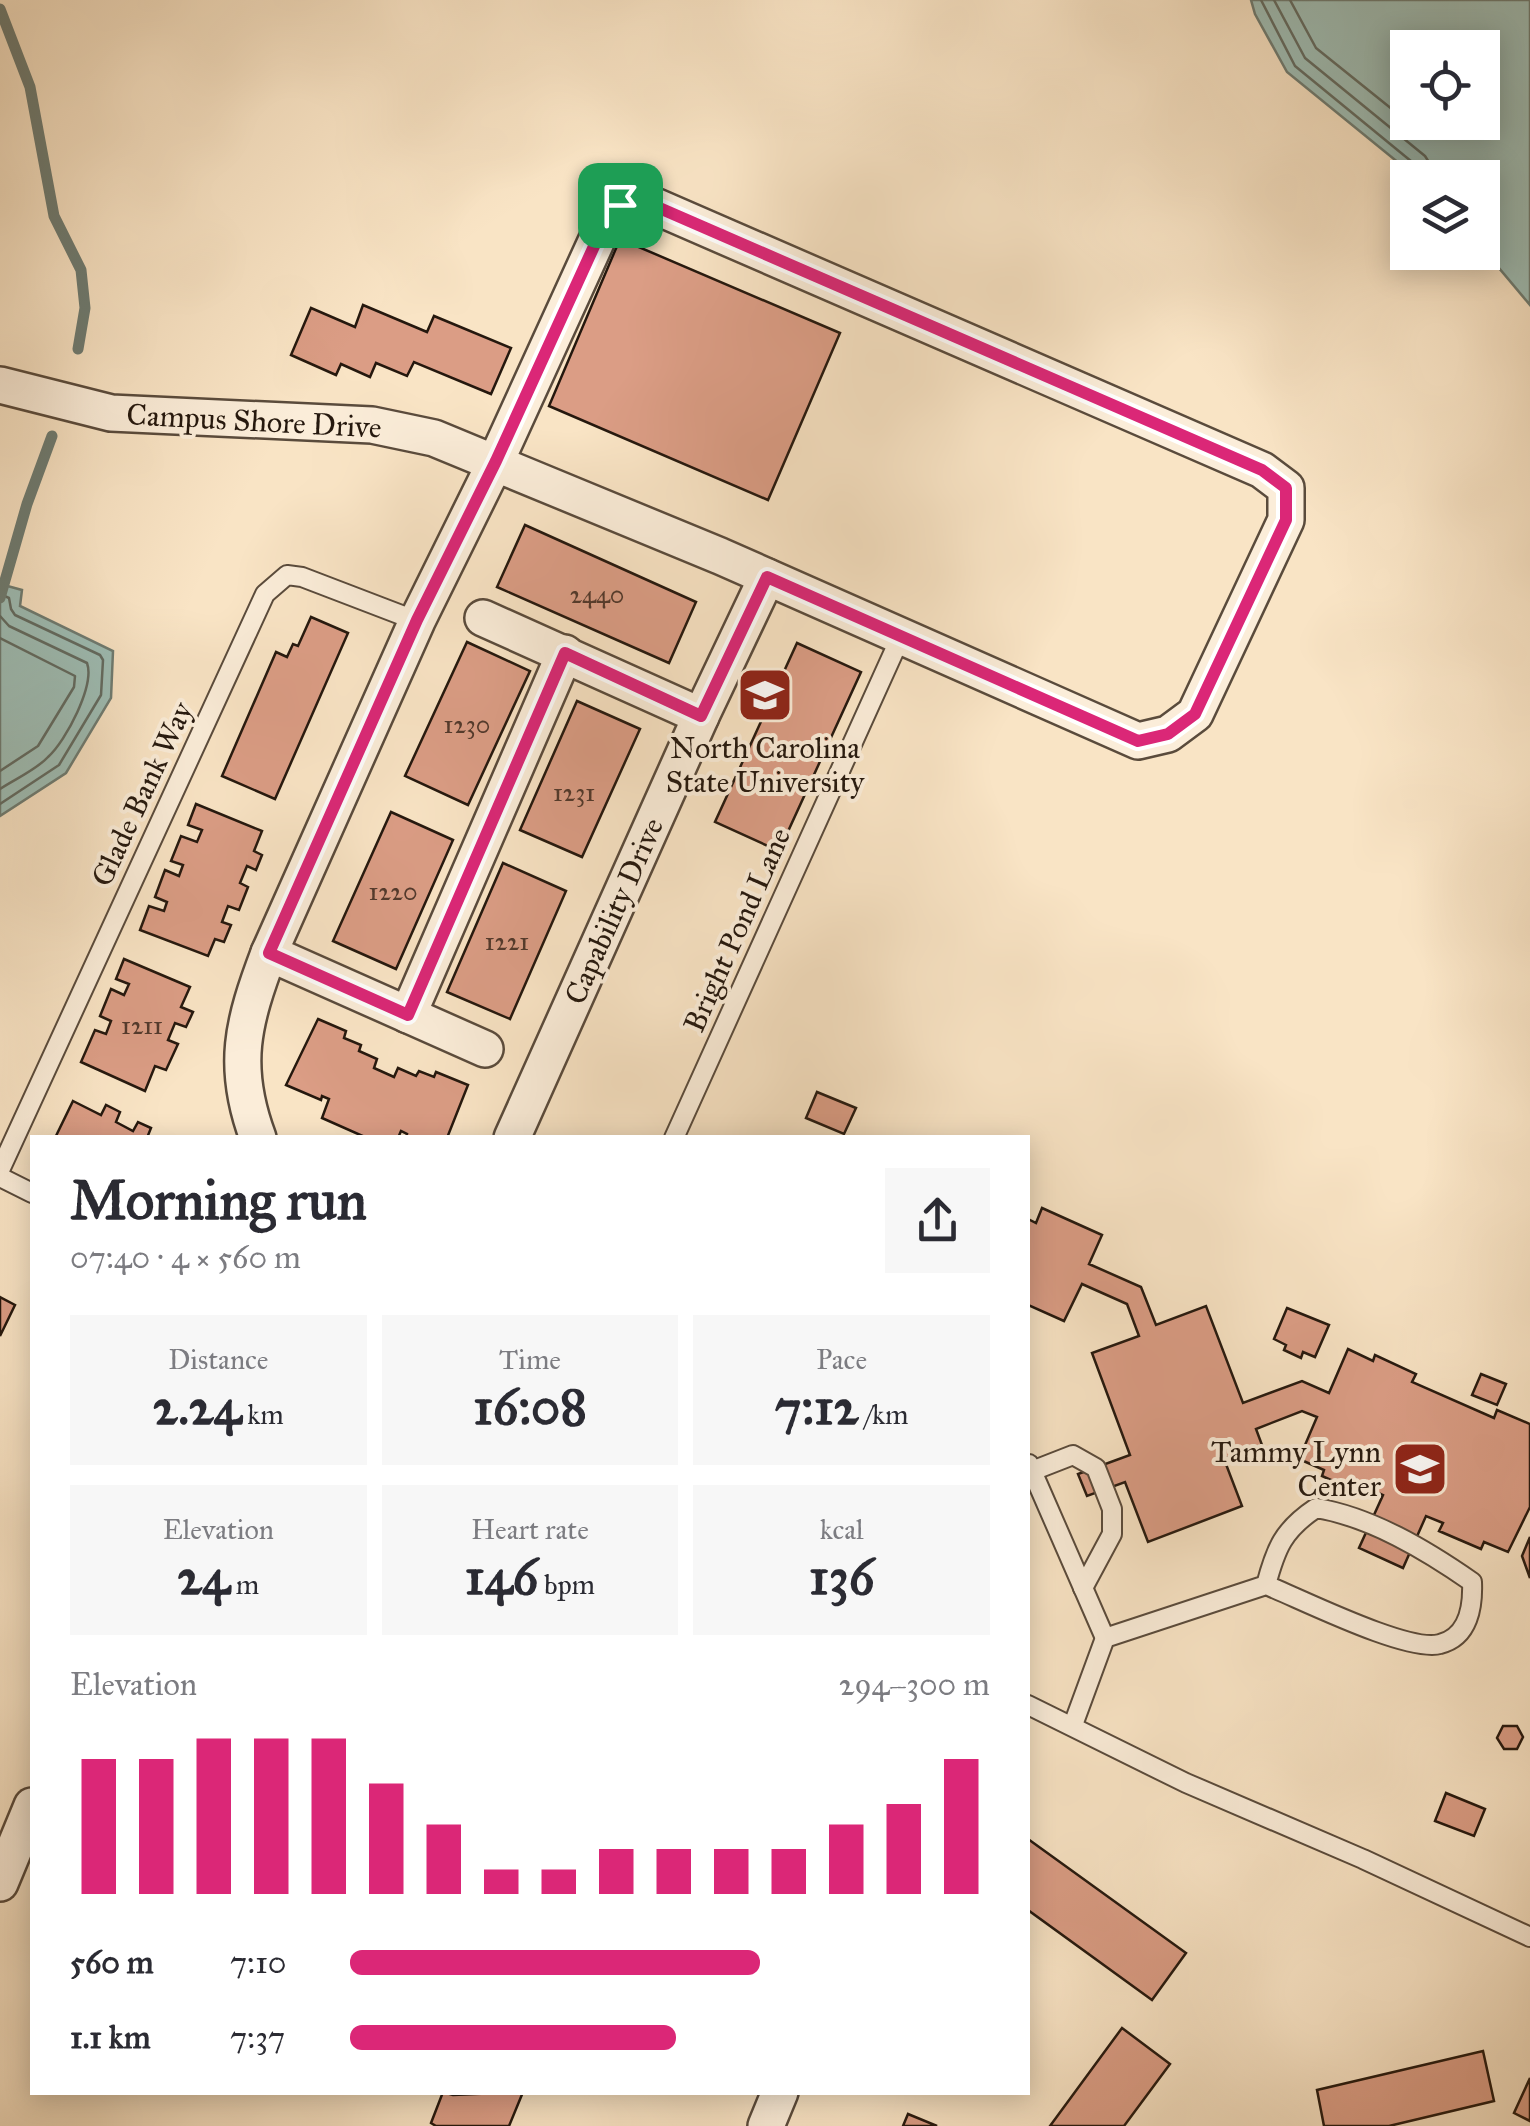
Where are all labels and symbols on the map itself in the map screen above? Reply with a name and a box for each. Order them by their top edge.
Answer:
pin [578,163,663,248]
street label: Campus Shore Drive [126,396,382,446]
house number: 2440 [570,579,624,610]
school or university icon: North Carolina State University [735,665,795,725]
street label: Glade Bank Way [84,695,201,892]
house number: 1230 [444,709,490,740]
place label: North Carolina State University [666,730,865,800]
house number: 1231 [553,777,595,808]
street label: Capability Drive [557,812,671,1010]
street label: Bright Pond Lane [676,822,798,1038]
house number: 1220 [369,876,418,907]
house number: 1221 [485,926,529,957]
house number: 1211 [121,1010,163,1041]
place label: Tammy Lynn Center [1211,1434,1382,1504]
school or university icon: Tammy Lynn Center [1390,1439,1450,1499]

